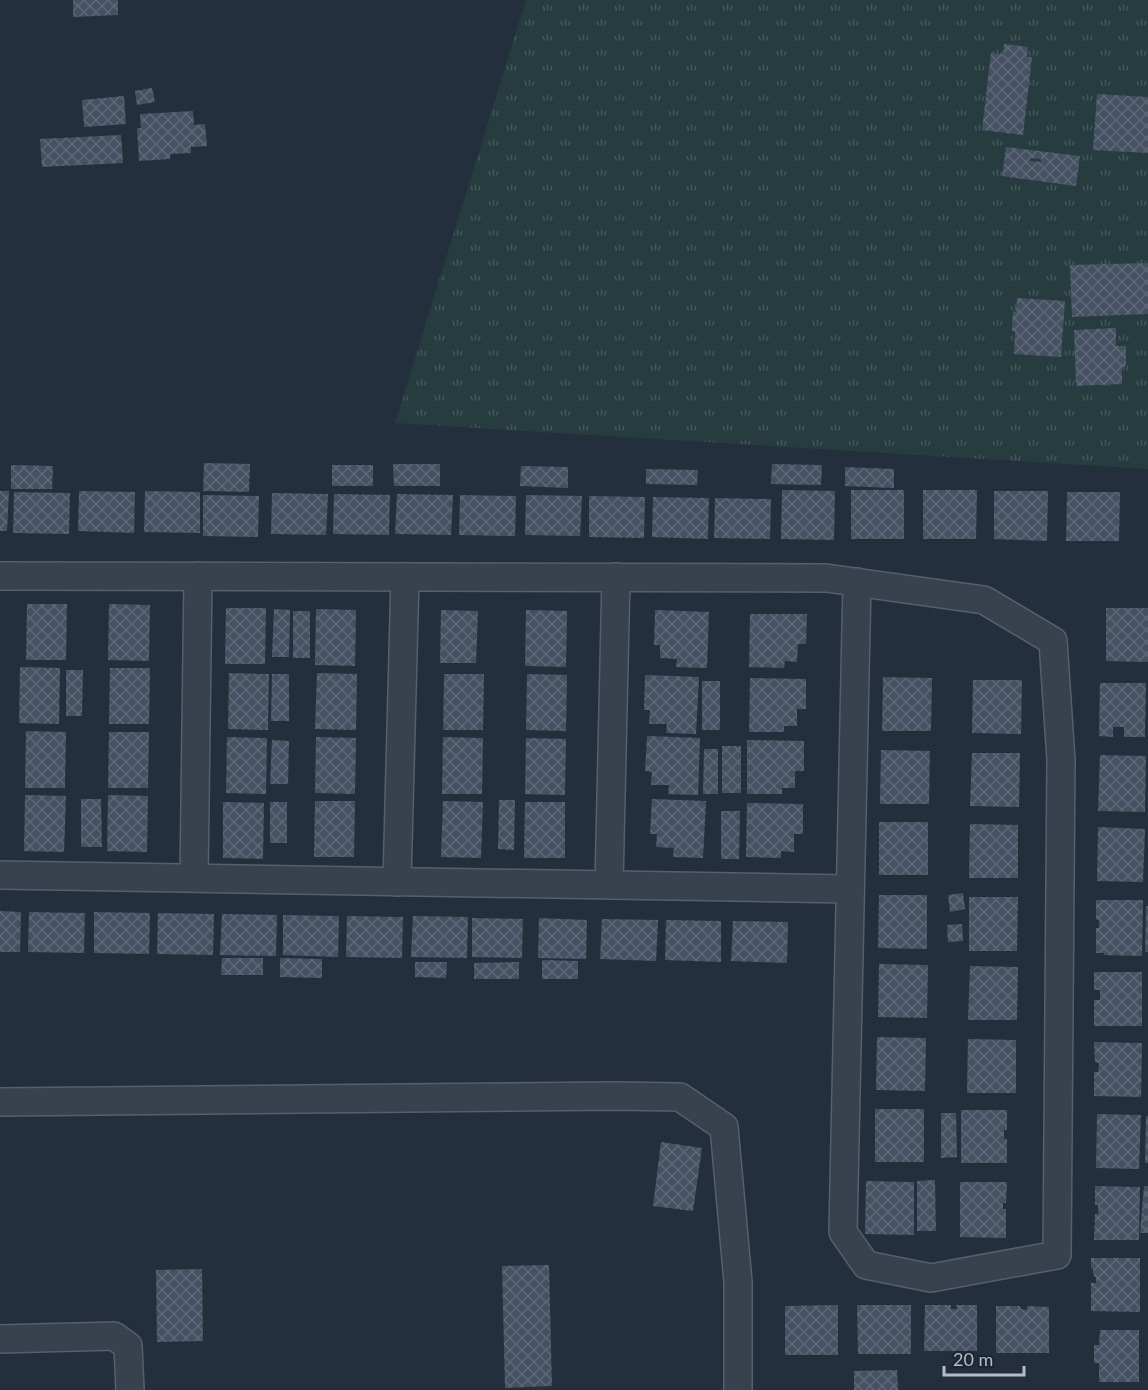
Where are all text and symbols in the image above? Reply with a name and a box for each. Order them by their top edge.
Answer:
scale bar [944,1339,1024,1377]
text: 20 m [953,1348,993,1370]

